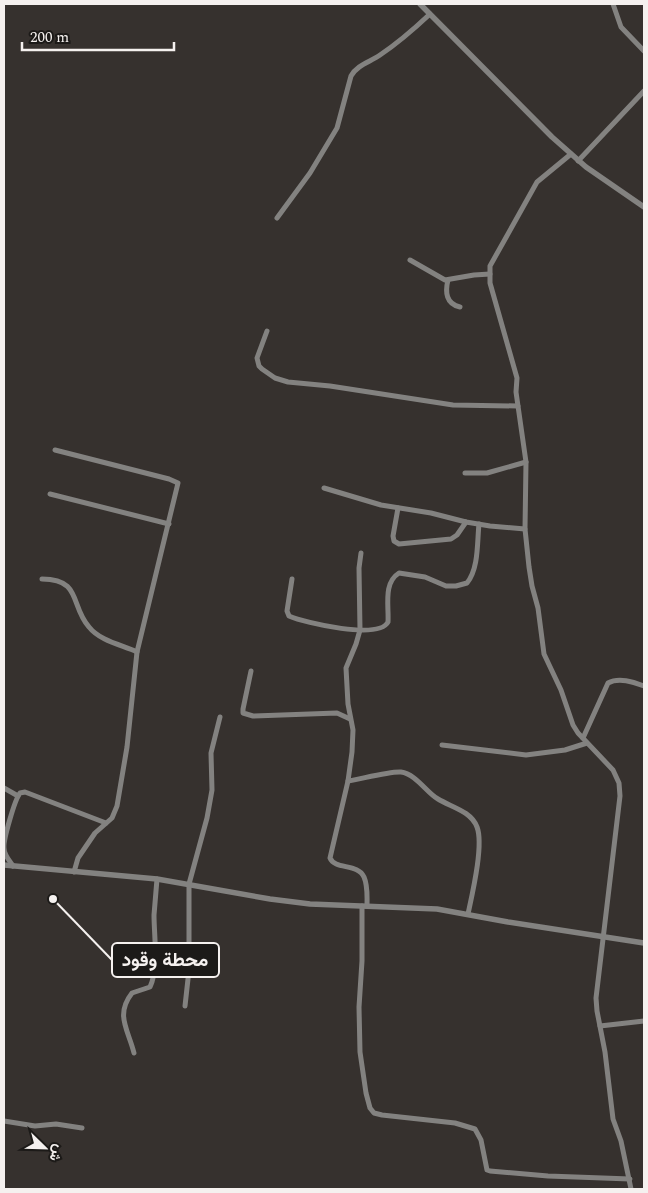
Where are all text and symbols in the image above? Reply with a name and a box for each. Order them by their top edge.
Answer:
scale bar [22,20,175,52]
text: 200 m [30,26,69,49]
callout: محطة وقود [112,943,219,977]
text: محطة وقود [122,946,208,975]
north arrow [20,1123,70,1173]
text: ش [43,1141,69,1165]

